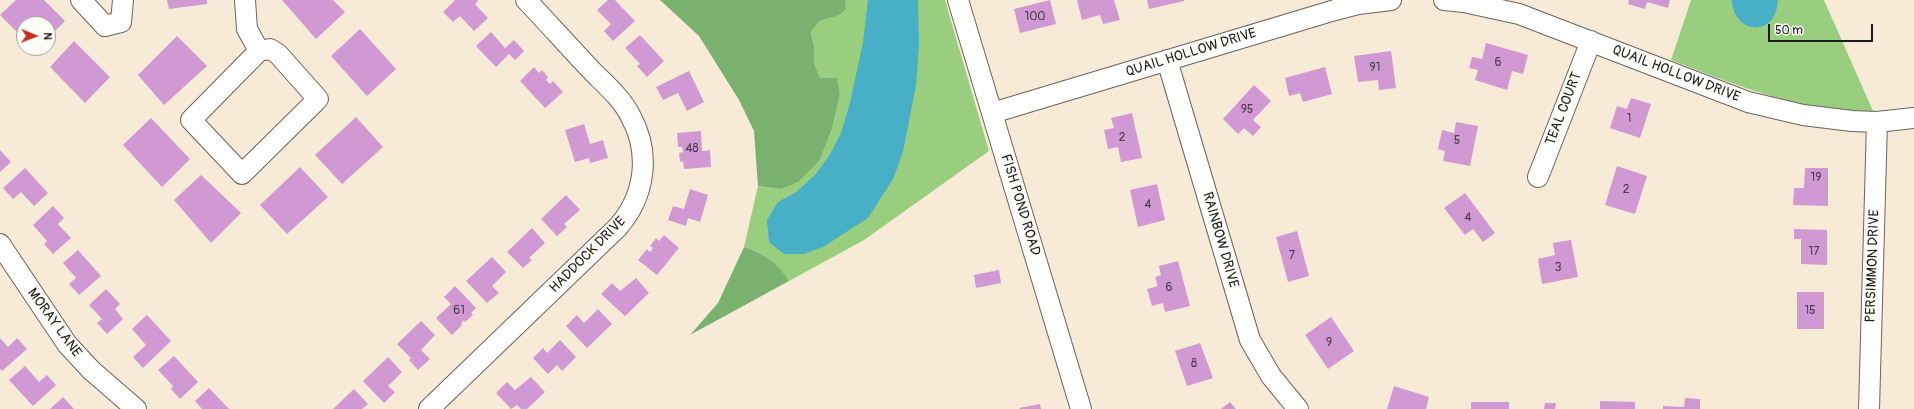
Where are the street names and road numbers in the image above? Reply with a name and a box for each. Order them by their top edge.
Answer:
street label: QUAIL HOLLOW DRIVE [1124,25,1258,81]
street label: QUAIL HOLLOW DRIVE [1610,42,1742,106]
street label: TEAL COURT [1542,70,1586,148]
street label: FISH POND ROAD [997,152,1043,258]
street label: RAINBOW DRIVE [1198,190,1242,290]
street label: PERSIMMON DRIVE [1863,209,1883,323]
street label: HADDOCK DRIVE [546,213,630,297]
street label: MORAY LANE [23,285,85,361]

